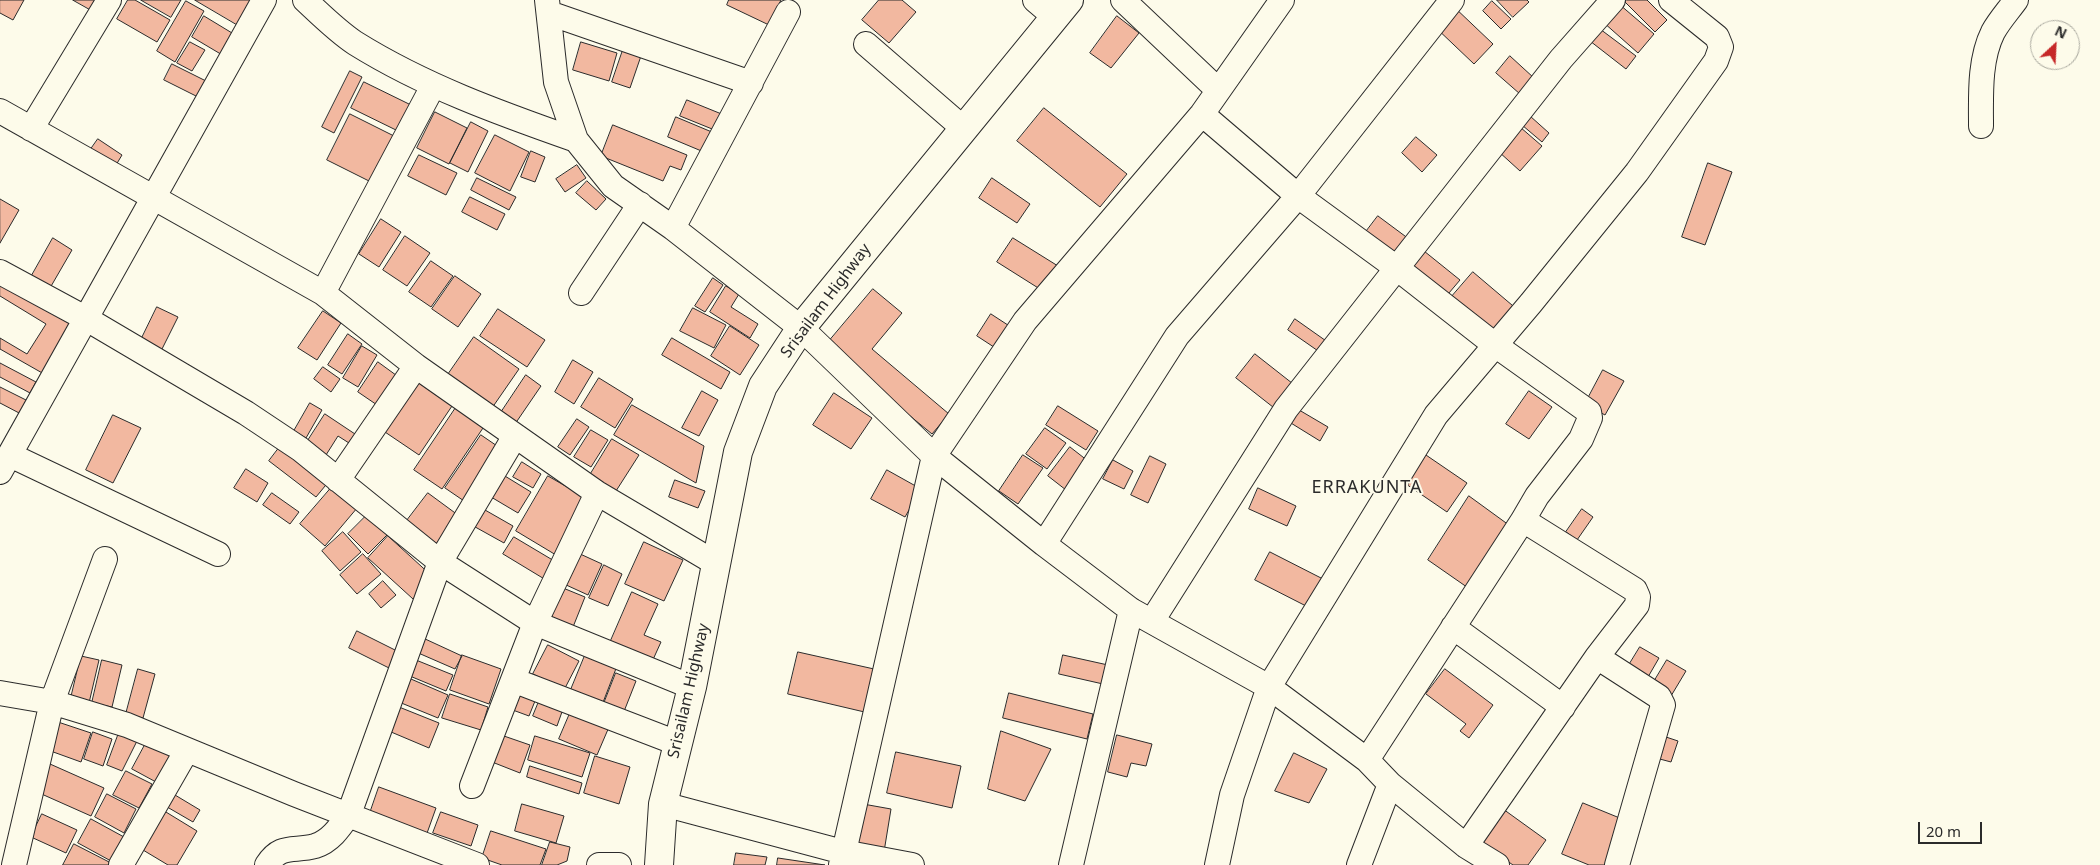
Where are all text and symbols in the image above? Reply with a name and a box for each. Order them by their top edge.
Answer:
north arrow [2030,20,2080,70]
text: N [2052,21,2070,43]
street label: Srisailam Highway [777,240,875,362]
district label: ERRAKUNTA [1310,477,1424,499]
street label: Srisailam Highway [664,622,714,760]
scale bar [1920,812,1984,844]
text: 20 m [1926,821,1961,841]

